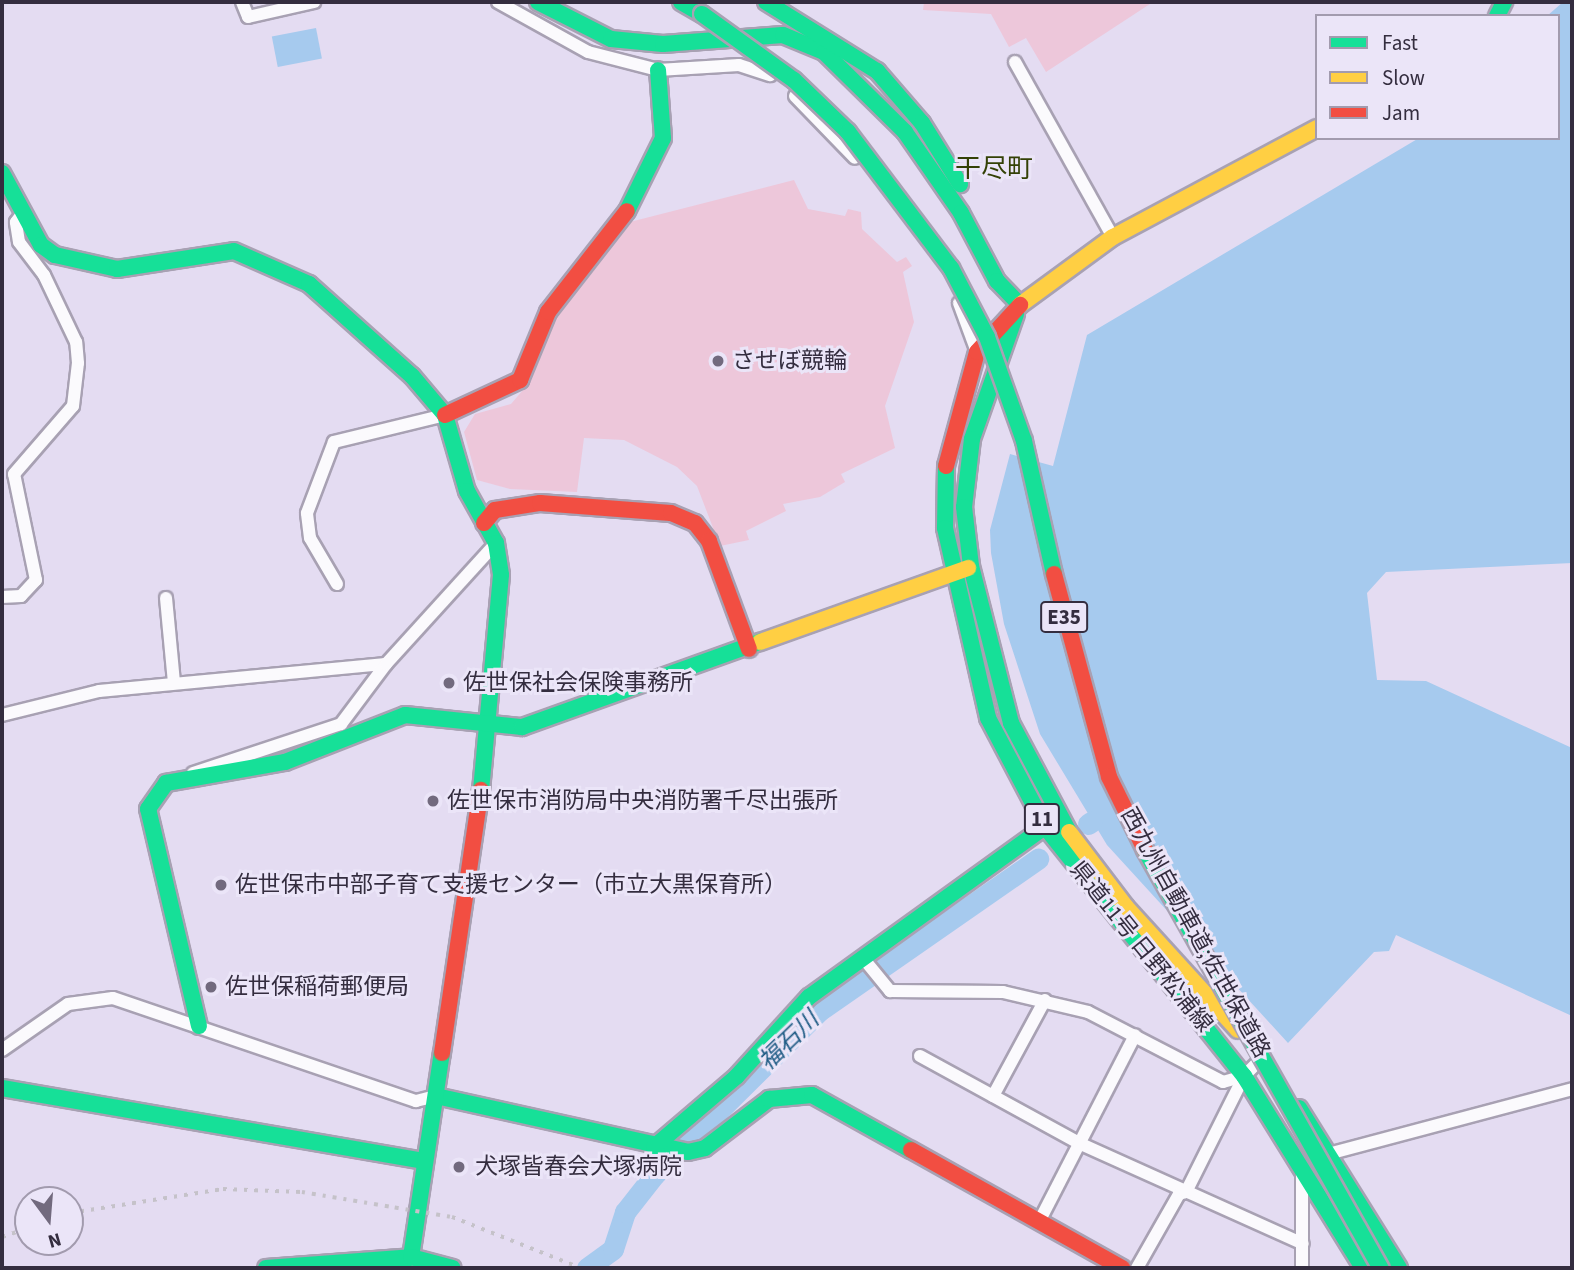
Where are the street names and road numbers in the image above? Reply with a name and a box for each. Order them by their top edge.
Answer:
road number: E35 [1040,600,1088,634]
road number: 11 [1023,802,1061,836]
street label: 西九州自動車道;佐世保道路 [1115,803,1275,1063]
street label: 県道11号 日野松浦線 [1064,856,1218,1038]

